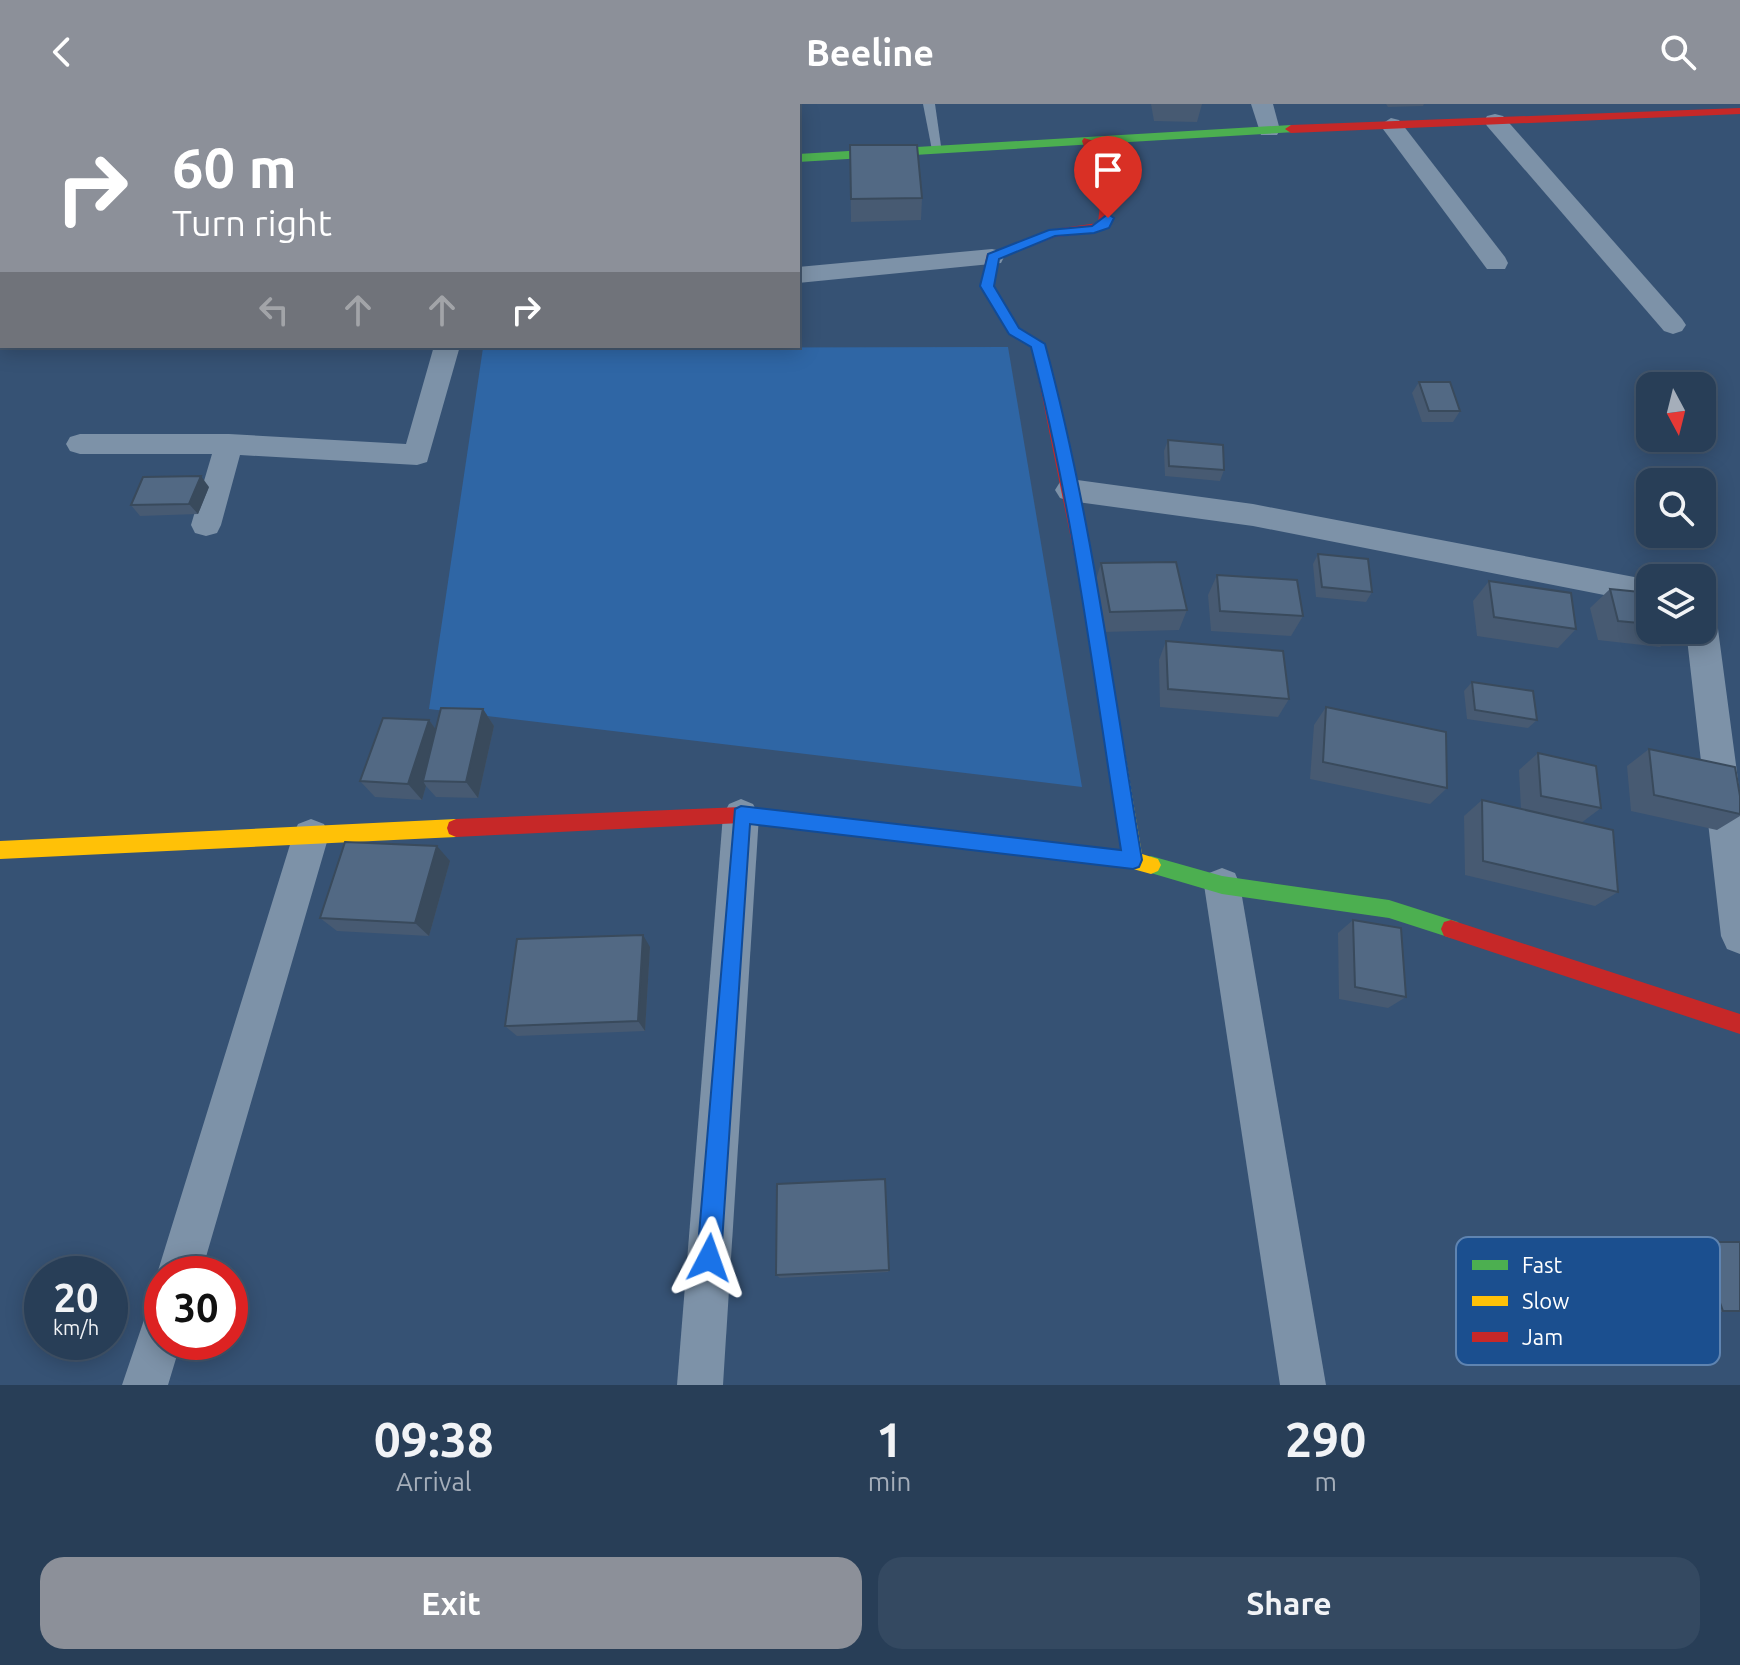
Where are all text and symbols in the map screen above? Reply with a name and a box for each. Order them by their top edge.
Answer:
icon: back [40,30,84,74]
icon: search [1656,30,1700,74]
text: Beeline [806,32,934,73]
icon: right [40,136,144,240]
text: 60 m [172,136,297,199]
pin [1074,136,1142,218]
icon: arrive [1086,148,1130,192]
text: Turn right [172,202,332,243]
icon: left [252,288,296,332]
icon: ahead [336,288,380,332]
icon: ahead [420,288,464,332]
icon: right [504,288,548,332]
north arrow [1636,372,1716,452]
map controls [1636,372,1716,644]
button: search [1636,468,1716,548]
button: layers [1636,564,1716,644]
position arrow [667,1216,751,1300]
legend [1456,1237,1720,1365]
text: Fast [1522,1252,1563,1277]
speed limit sign: 30 [144,1256,248,1360]
text: 20 [53,1275,99,1320]
text: Slow [1522,1288,1569,1313]
text: km/h [53,1316,99,1339]
text: Jam [1522,1324,1563,1349]
text: 09:38 [374,1412,494,1466]
text: 1 [876,1412,903,1466]
text: 290 [1285,1412,1366,1466]
text: Arrival [396,1467,472,1496]
text: min [868,1467,911,1496]
text: m [1314,1467,1337,1496]
button: Exit [40,1557,862,1649]
button: Share [878,1557,1700,1649]

